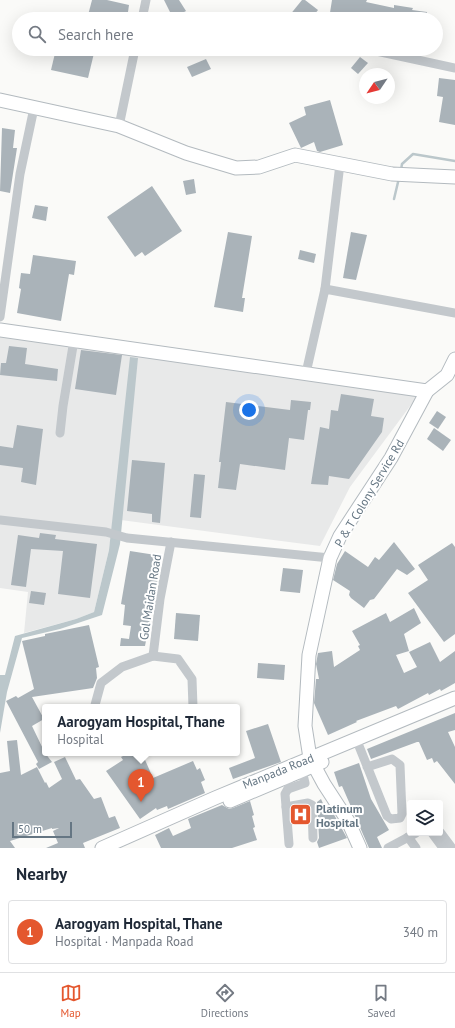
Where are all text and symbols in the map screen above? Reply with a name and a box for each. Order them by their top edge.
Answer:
search box [12,12,443,56]
icon: search [26,23,48,45]
text: Search here [58,25,134,44]
north arrow [359,68,395,104]
your location [239,400,259,420]
street label: P & T Colony Service Rd [331,437,407,549]
street label: Gol Maidan Road [136,553,164,641]
popup [42,704,240,756]
text: Aarogyam Hospital, Thane [57,712,225,731]
text: Hospital [57,731,104,748]
street label: Manpada Road [240,750,316,792]
pin: 1 [128,769,154,802]
map controls [407,800,443,836]
button: layers [407,800,443,836]
place label: Platinum Hospital [316,801,363,830]
hospital icon: Platinum Hospital [288,802,314,828]
scale bar [12,820,72,839]
text: 50 m [18,822,42,836]
text: Nearby [16,863,67,885]
text: Aarogyam Hospital, Thane [55,914,223,933]
text: 1 [26,924,34,941]
text: 340 m [403,924,438,941]
text: Hospital · Manpada Road [55,933,194,950]
tab: Map [60,982,82,1020]
tab: Directions [201,982,248,1020]
tab: Saved [367,982,395,1020]

